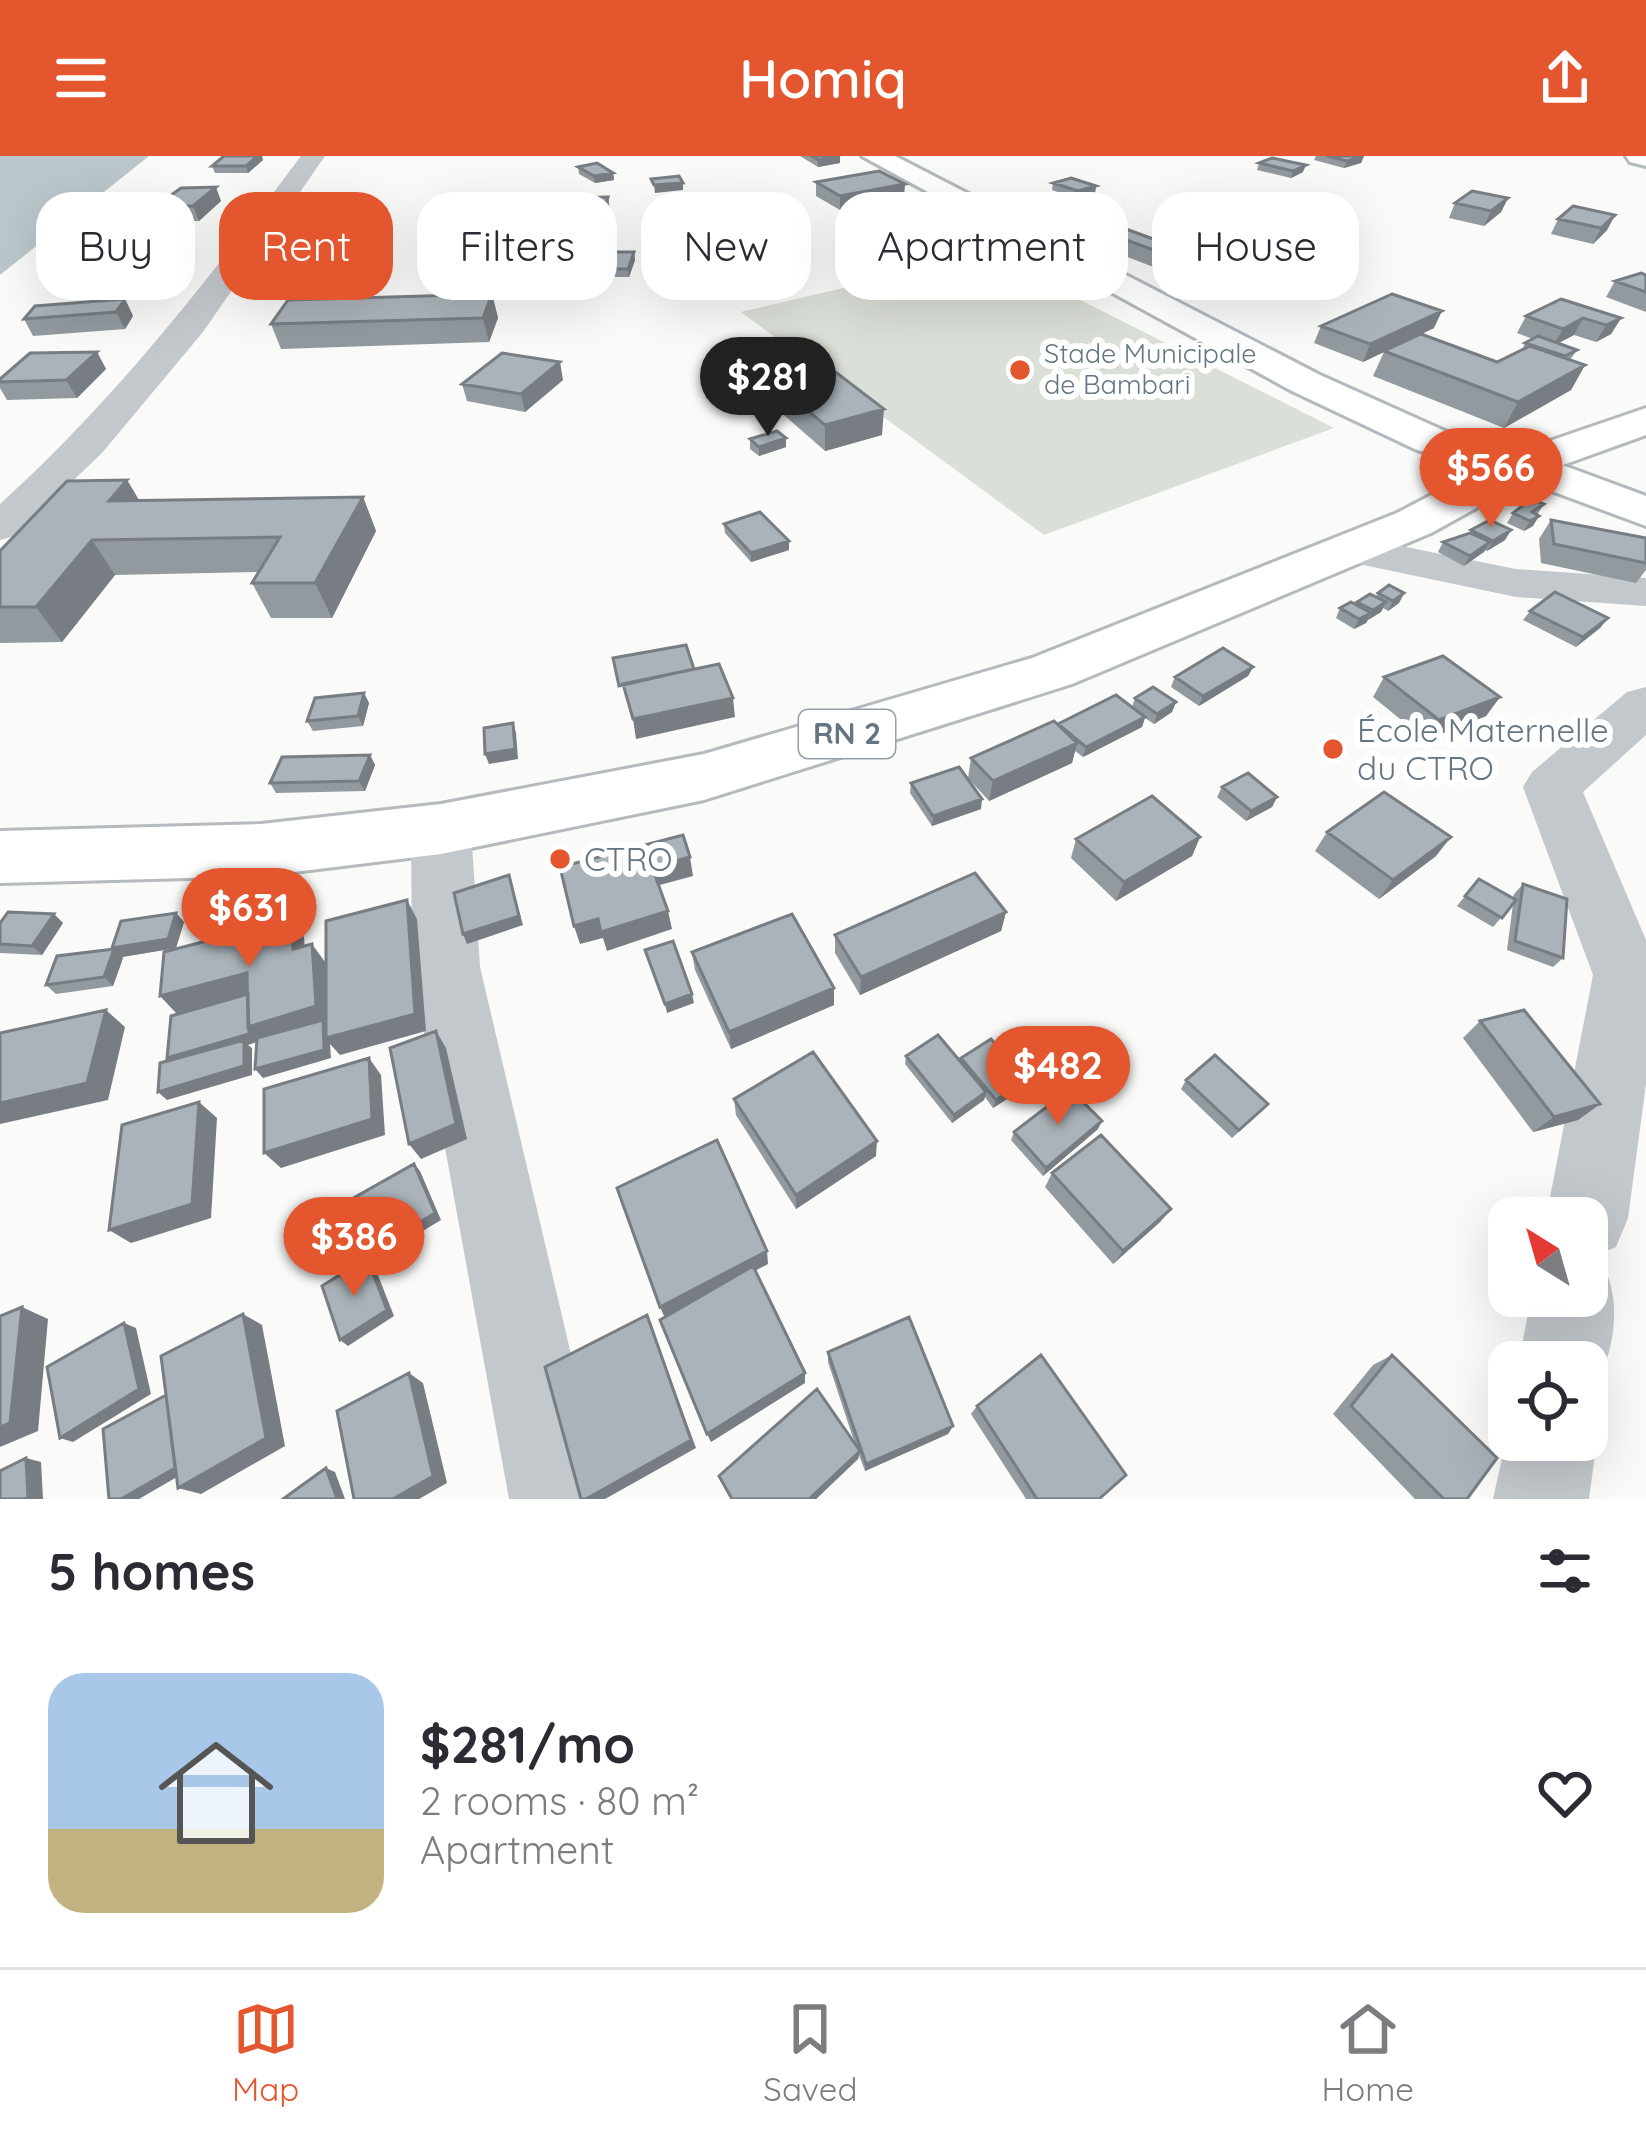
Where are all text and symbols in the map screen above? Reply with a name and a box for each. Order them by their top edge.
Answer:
text: Homiq [739,44,907,112]
icon: menu [48,45,114,111]
icon: share [1532,45,1598,111]
chip: Buy [36,192,195,300]
chip: Rent [219,192,393,300]
chip: Filters [417,192,617,300]
chip: New [641,192,811,300]
chip: Apartment [835,192,1128,300]
chip: House [1152,192,1359,300]
place label: Stade Municipale de Bambari [1044,336,1256,401]
pin: $281 [697,337,839,439]
text: $281 [727,351,809,400]
marker: Stade Municipale de Bambari [1007,357,1033,383]
pin: $566 [1420,428,1562,530]
text: $566 [1447,442,1535,491]
place label: École Maternelle du CTRO [1357,709,1609,788]
road number: RN 2 [799,710,895,758]
marker: École Maternelle du CTRO [1320,736,1346,762]
place label: CTRO [584,838,673,879]
marker: CTRO [547,846,573,872]
pin: $631 [178,868,320,970]
text: $631 [209,882,289,931]
pin: $482 [987,1026,1129,1128]
text: $482 [1013,1040,1103,1089]
pin: $386 [283,1197,425,1299]
north arrow [1488,1197,1608,1317]
map controls [1488,1197,1608,1461]
text: $386 [310,1211,398,1260]
button: locate [1488,1341,1608,1461]
icon: filters [1532,1538,1598,1604]
text: 5 homes [48,1539,255,1603]
text: $281/mo [420,1712,635,1776]
icon: home [144,1721,288,1865]
icon: heart [1532,1760,1598,1826]
text: 2 rooms · 80 m² [420,1776,699,1825]
text: Apartment [420,1825,614,1874]
tab: Map [232,1996,299,2109]
tab: Saved [763,1996,857,2109]
tab: Home [1322,1996,1414,2109]

